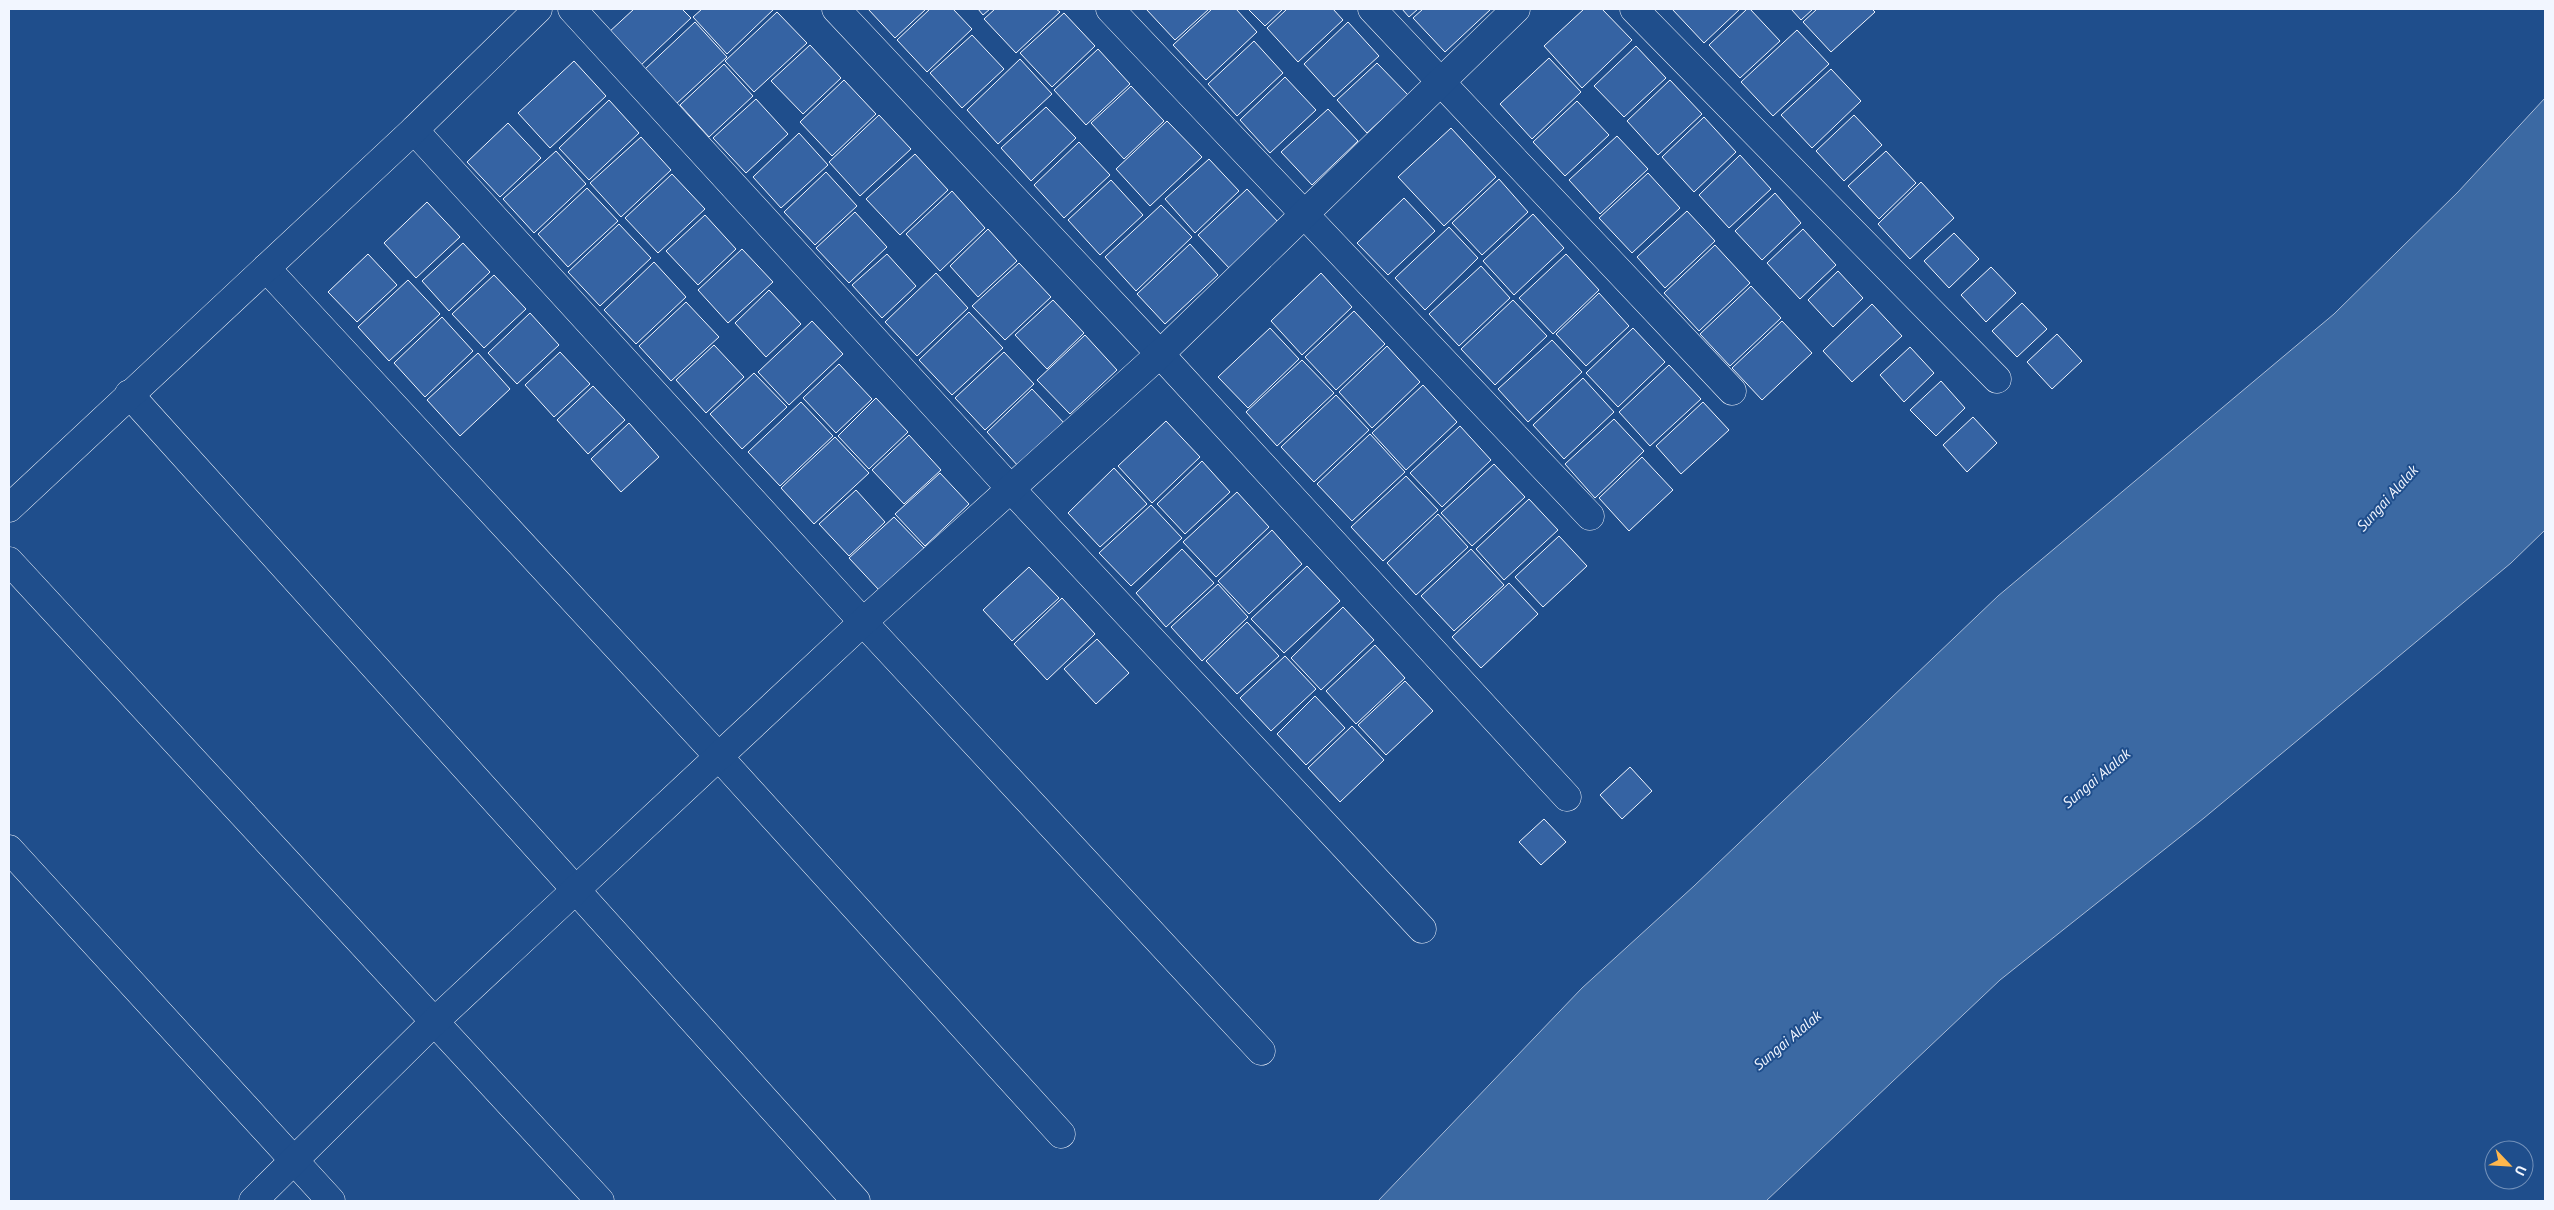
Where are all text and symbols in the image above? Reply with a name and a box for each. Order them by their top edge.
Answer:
water label: Sungai Alalak [2352,460,2423,535]
water label: Sungai Alalak [2058,743,2135,812]
water label: Sungai Alalak [1749,1005,1826,1074]
north arrow [2484,1140,2534,1190]
text: U [2511,1163,2531,1178]

